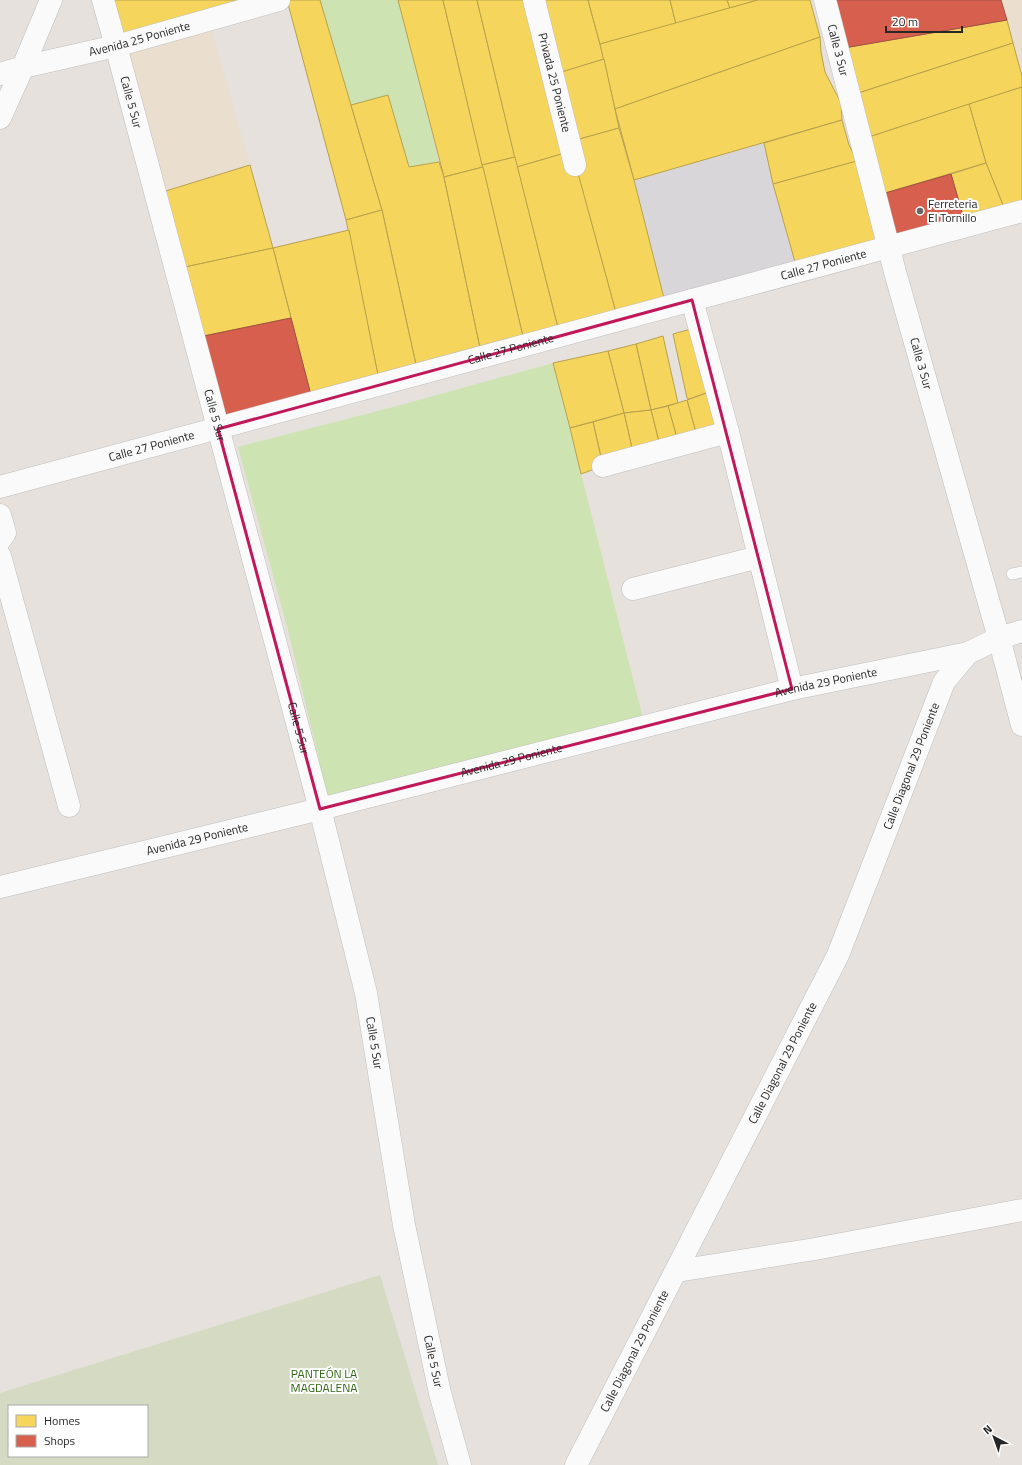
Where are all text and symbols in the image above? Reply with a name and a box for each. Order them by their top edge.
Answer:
scale bar [886,8,962,34]
text: 20 m [892,12,918,31]
street label: Avenida 25 Poniente [87,16,192,61]
street label: Calle 3 Sur [823,22,854,78]
street label: Privada 25 Poniente [533,31,577,134]
street label: Calle 5 Sur [115,74,148,130]
place label: Ferreteria El Tornillo [928,194,977,227]
marker: Ferreteria El Tornillo [915,206,925,216]
street label: Calle 27 Poniente [778,243,868,285]
street label: Calle 27 Poniente [466,328,556,369]
street label: Calle 3 Sur [905,335,938,392]
street label: Calle 5 Sur [199,387,231,443]
street label: Calle 27 Poniente [106,425,196,466]
street label: Avenida 29 Poniente [773,662,879,702]
street label: Calle 5 Sur [283,700,315,756]
street label: Calle Diagonal 29 Poniente [878,700,944,832]
street label: Avenida 29 Poniente [459,738,564,782]
street label: Avenida 29 Poniente [144,817,250,860]
street label: Calle Diagonal 29 Poniente [743,998,821,1127]
street label: Calle 5 Sur [361,1015,388,1071]
street label: Calle Diagonal 29 Poniente [595,1287,673,1415]
street label: Calle 5 Sur [419,1333,449,1389]
park label: PANTEÓN LA MAGDALENA [291,1364,357,1397]
legend [8,1405,148,1457]
text: Homes [44,1411,80,1430]
north arrow [974,1417,1014,1457]
text: N [979,1421,996,1438]
text: Shops [44,1431,76,1450]

